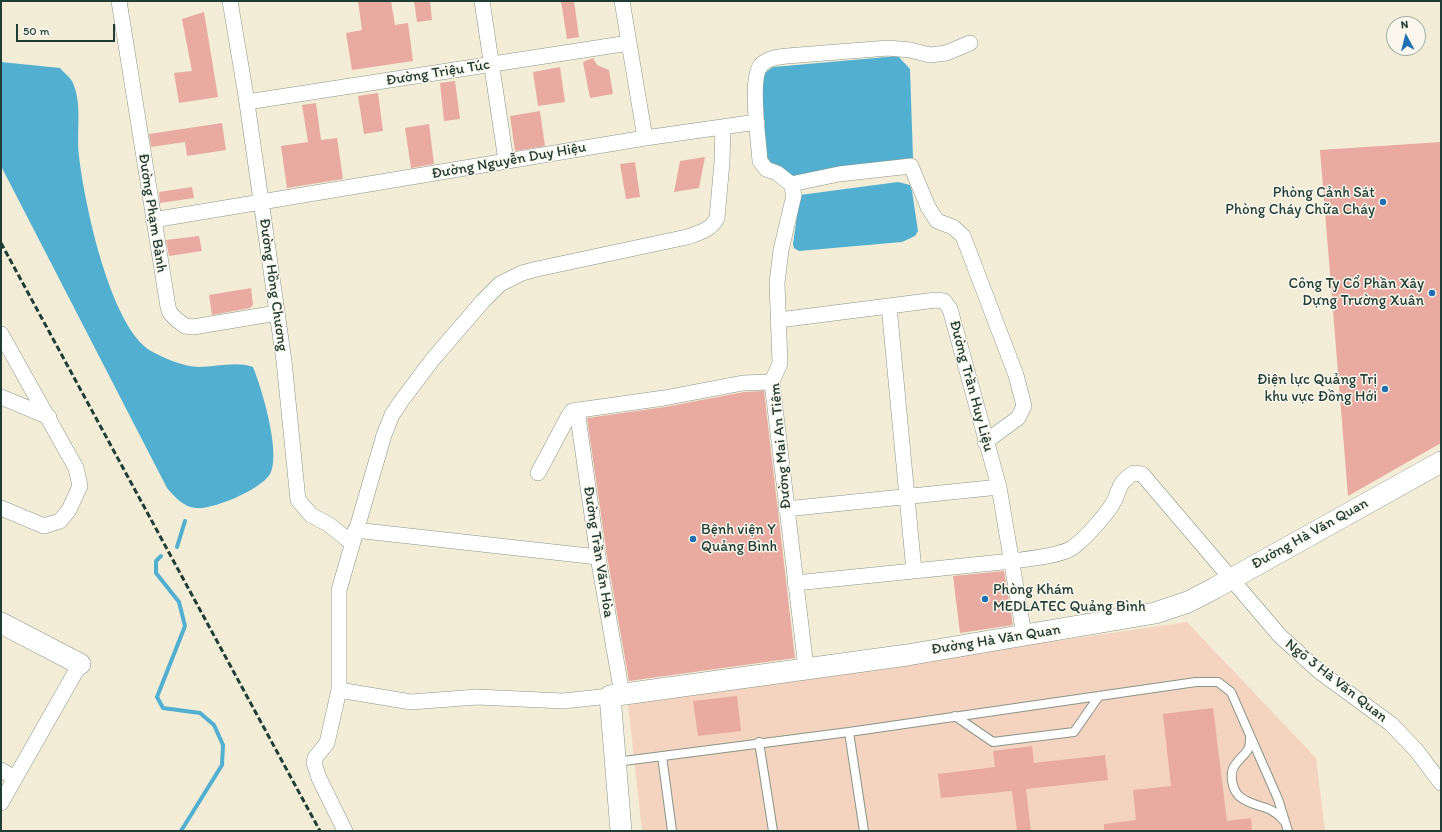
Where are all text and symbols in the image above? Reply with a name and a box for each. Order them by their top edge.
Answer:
scale bar [18,16,117,42]
north arrow [1386,16,1426,56]
text: N [1400,18,1409,31]
text: 50 m [23,24,49,38]
street label: Đường Triệu Túc [385,56,491,90]
street label: Đường Nguyễn Duy Hiệu [430,139,588,183]
street label: Đường Phạm Bành [134,152,170,274]
place label: Phòng Cảnh Sát Phòng Cháy Chữa Cháy [1225,184,1375,219]
marker: Phòng Cảnh Sát Phòng Cháy Chữa Cháy [1378,197,1388,207]
street label: Đường Hồng Chương [255,217,291,353]
place label: Công Ty Cổ Phần Xây Dựng Trường Xuân [1289,275,1424,310]
marker: Công Ty Cổ Phần Xây Dựng Trường Xuân [1427,288,1437,298]
street label: Đường Trần Huy Liệu [945,318,997,454]
place label: Điện lực Quảng Trị khu vực Đồng Hới [1257,371,1377,406]
street label: Đường Mai An Tiêm [767,382,795,510]
marker: Điện lực Quảng Trị khu vực Đồng Hới [1380,384,1390,394]
street label: Đường Trần Văn Hòa [579,485,617,619]
street label: Đường Hà Văn Quan [1248,494,1372,574]
place label: Bệnh viện Y Quảng Bình [701,521,777,556]
marker: Bệnh viện Y Quảng Bình [688,534,698,544]
place label: Phòng Khám MEDLATEC Quảng Bình [993,581,1146,616]
marker: Phòng Khám MEDLATEC Quảng Bình [980,594,990,604]
street label: Đường Hà Văn Quan [930,621,1062,659]
street label: Ngõ 3 Hà Văn Quan [1281,635,1391,727]

